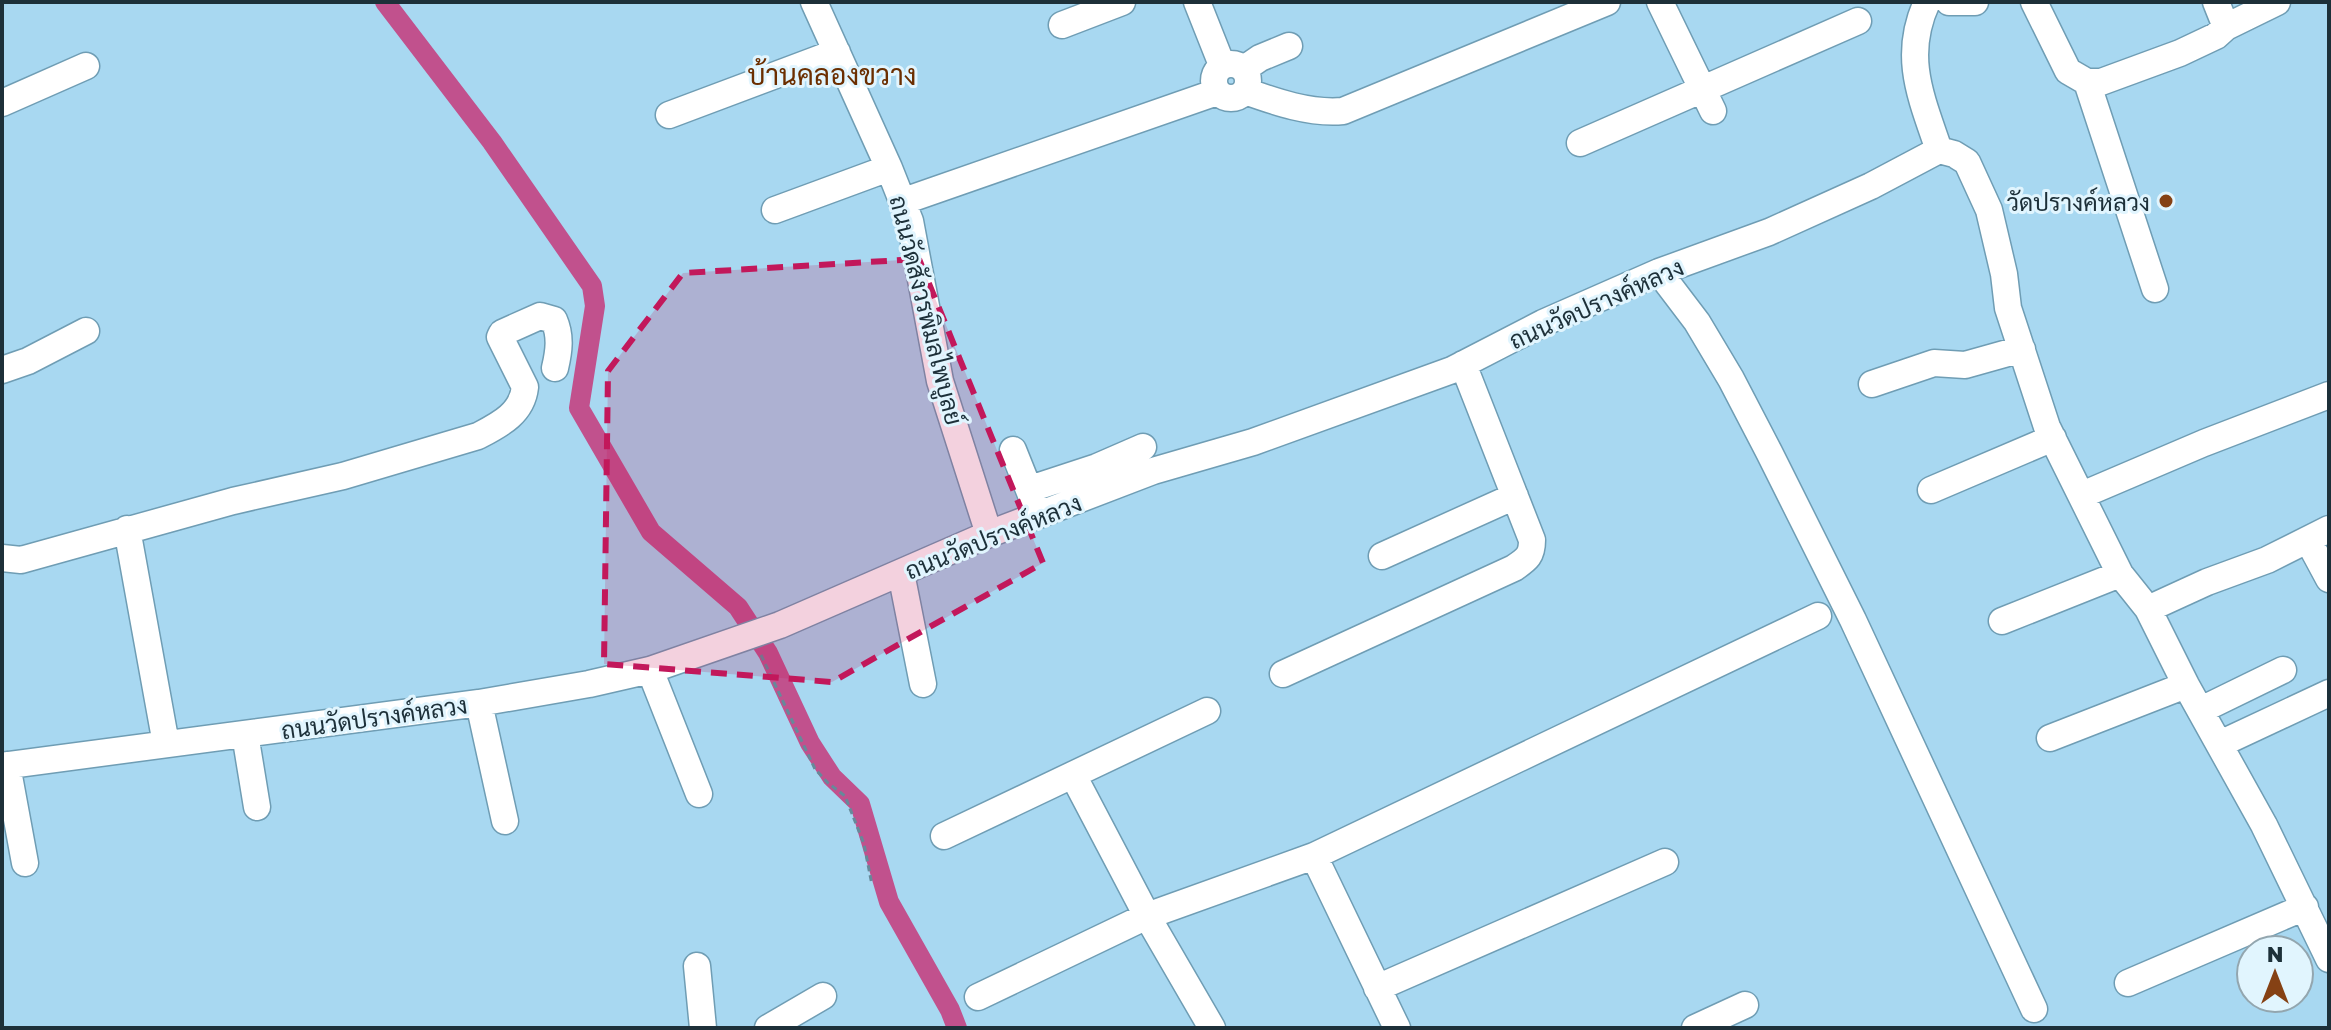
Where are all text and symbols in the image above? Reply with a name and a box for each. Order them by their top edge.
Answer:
district label: บ้านคลองขวาง [747,57,917,91]
place label: วัดปรางค์หลวง [2007,187,2150,216]
street label: ถนนวัดสังวรพิมลไพบูลย์ [881,192,970,429]
marker: วัดปรางค์หลวง [2157,192,2175,210]
street label: ถนนวัดปรางค์หลวง [1504,252,1688,354]
street label: ถนนวัดปรางค์หลวง [901,487,1085,585]
street label: ถนนวัดปรางค์หลวง [279,690,469,744]
north arrow [2235,934,2315,1014]
text: N [2267,940,2283,967]

